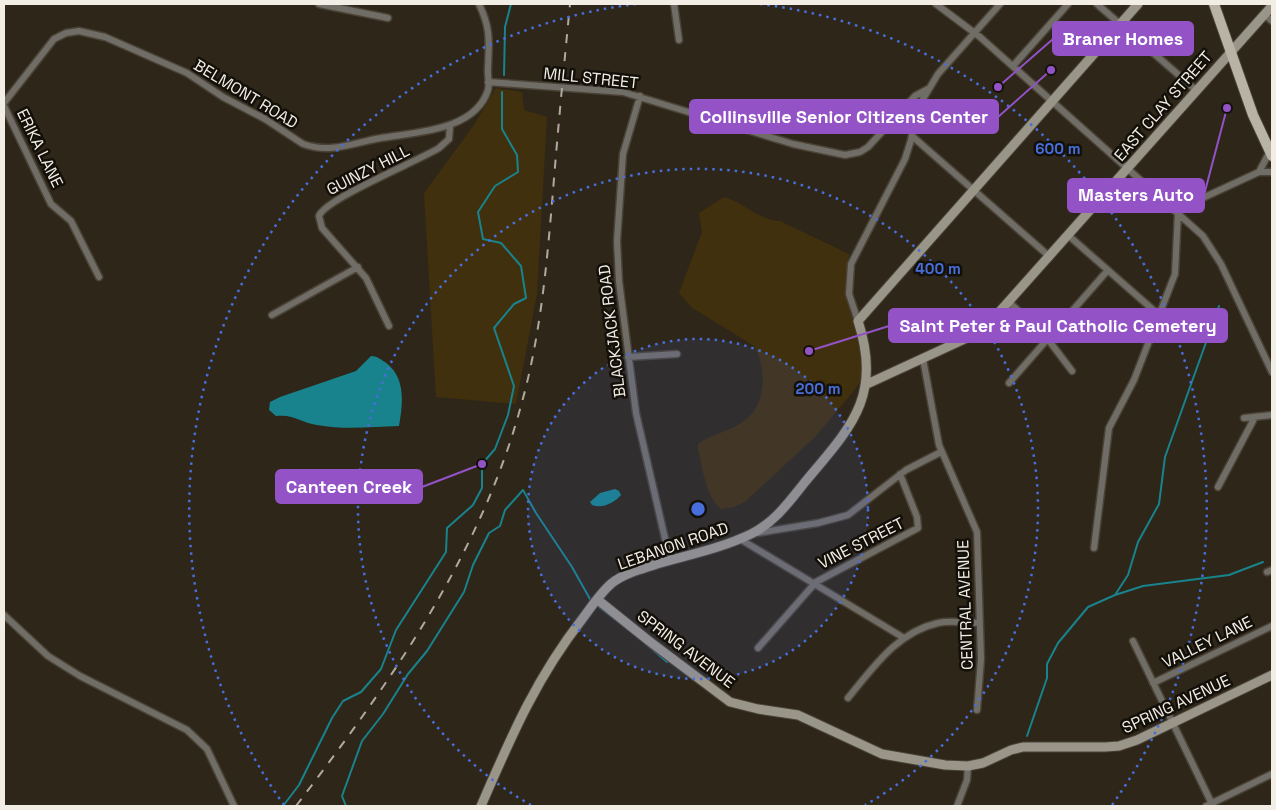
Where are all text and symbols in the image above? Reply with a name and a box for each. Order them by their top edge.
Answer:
callout: Braner Homes [1053,22,1193,55]
text: Braner Homes [1063,27,1183,50]
street label: EAST CLAY STREET [1109,47,1217,165]
street label: BELMONT ROAD [190,55,302,133]
street label: MILL STREET [543,63,639,93]
callout: Collinsville Senior Citizens Center [690,100,998,133]
street label: ERIKA LANE [12,105,68,191]
text: Collinsville Senior Citizens Center [700,105,988,128]
text: 600 m [1035,139,1081,158]
street label: GUINZY HILL [323,140,413,200]
callout: Masters Auto [1068,179,1204,212]
text: Masters Auto [1078,183,1194,206]
text: 400 m [915,259,961,278]
street label: BLACKJACK ROAD [593,263,631,399]
callout: Saint Peter & Paul Catholic Cemetery [889,309,1227,342]
text: Saint Peter & Paul Catholic Cemetery [899,314,1217,337]
text: 200 m [796,379,840,398]
callout: Canteen Creek [276,470,422,503]
text: Canteen Creek [286,475,412,498]
centre of rings [689,500,707,518]
street label: VINE STREET [814,512,908,574]
street label: LEBANON ROAD [615,517,731,575]
street label: CENTRAL AVENUE [952,540,978,670]
street label: SPRING AVENUE [633,605,739,693]
street label: VALLEY LANE [1158,611,1256,673]
street label: SPRING AVENUE [1119,670,1233,738]

